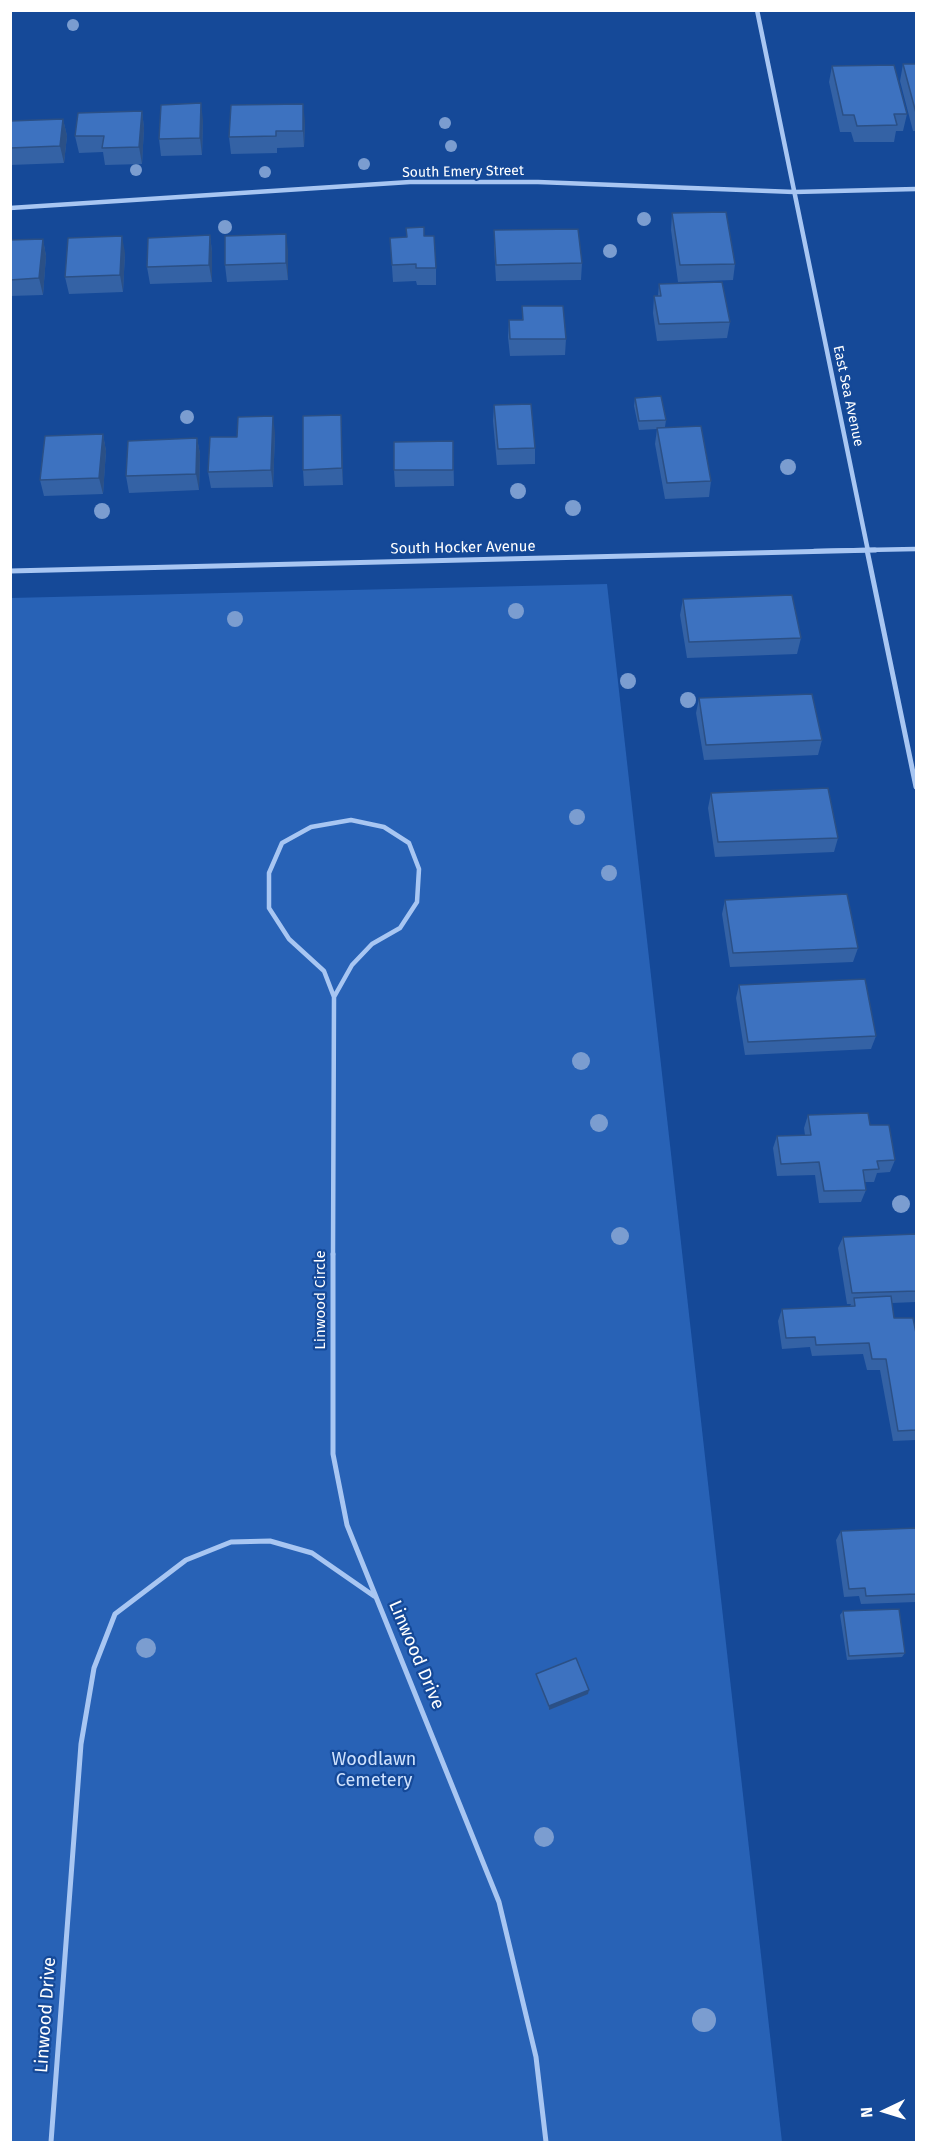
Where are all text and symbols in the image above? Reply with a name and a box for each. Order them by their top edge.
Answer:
street label: South Emery Street [402,163,524,181]
street label: East Sea Avenue [829,344,867,448]
street label: South Hocker Avenue [390,538,536,558]
street label: Linwood Circle [312,1250,330,1350]
street label: Linwood Drive [383,1597,449,1713]
park label: Woodlawn Cemetery [332,1749,416,1792]
street label: Linwood Drive [31,1956,61,2074]
north arrow [855,2081,915,2141]
text: N [857,2106,876,2118]

